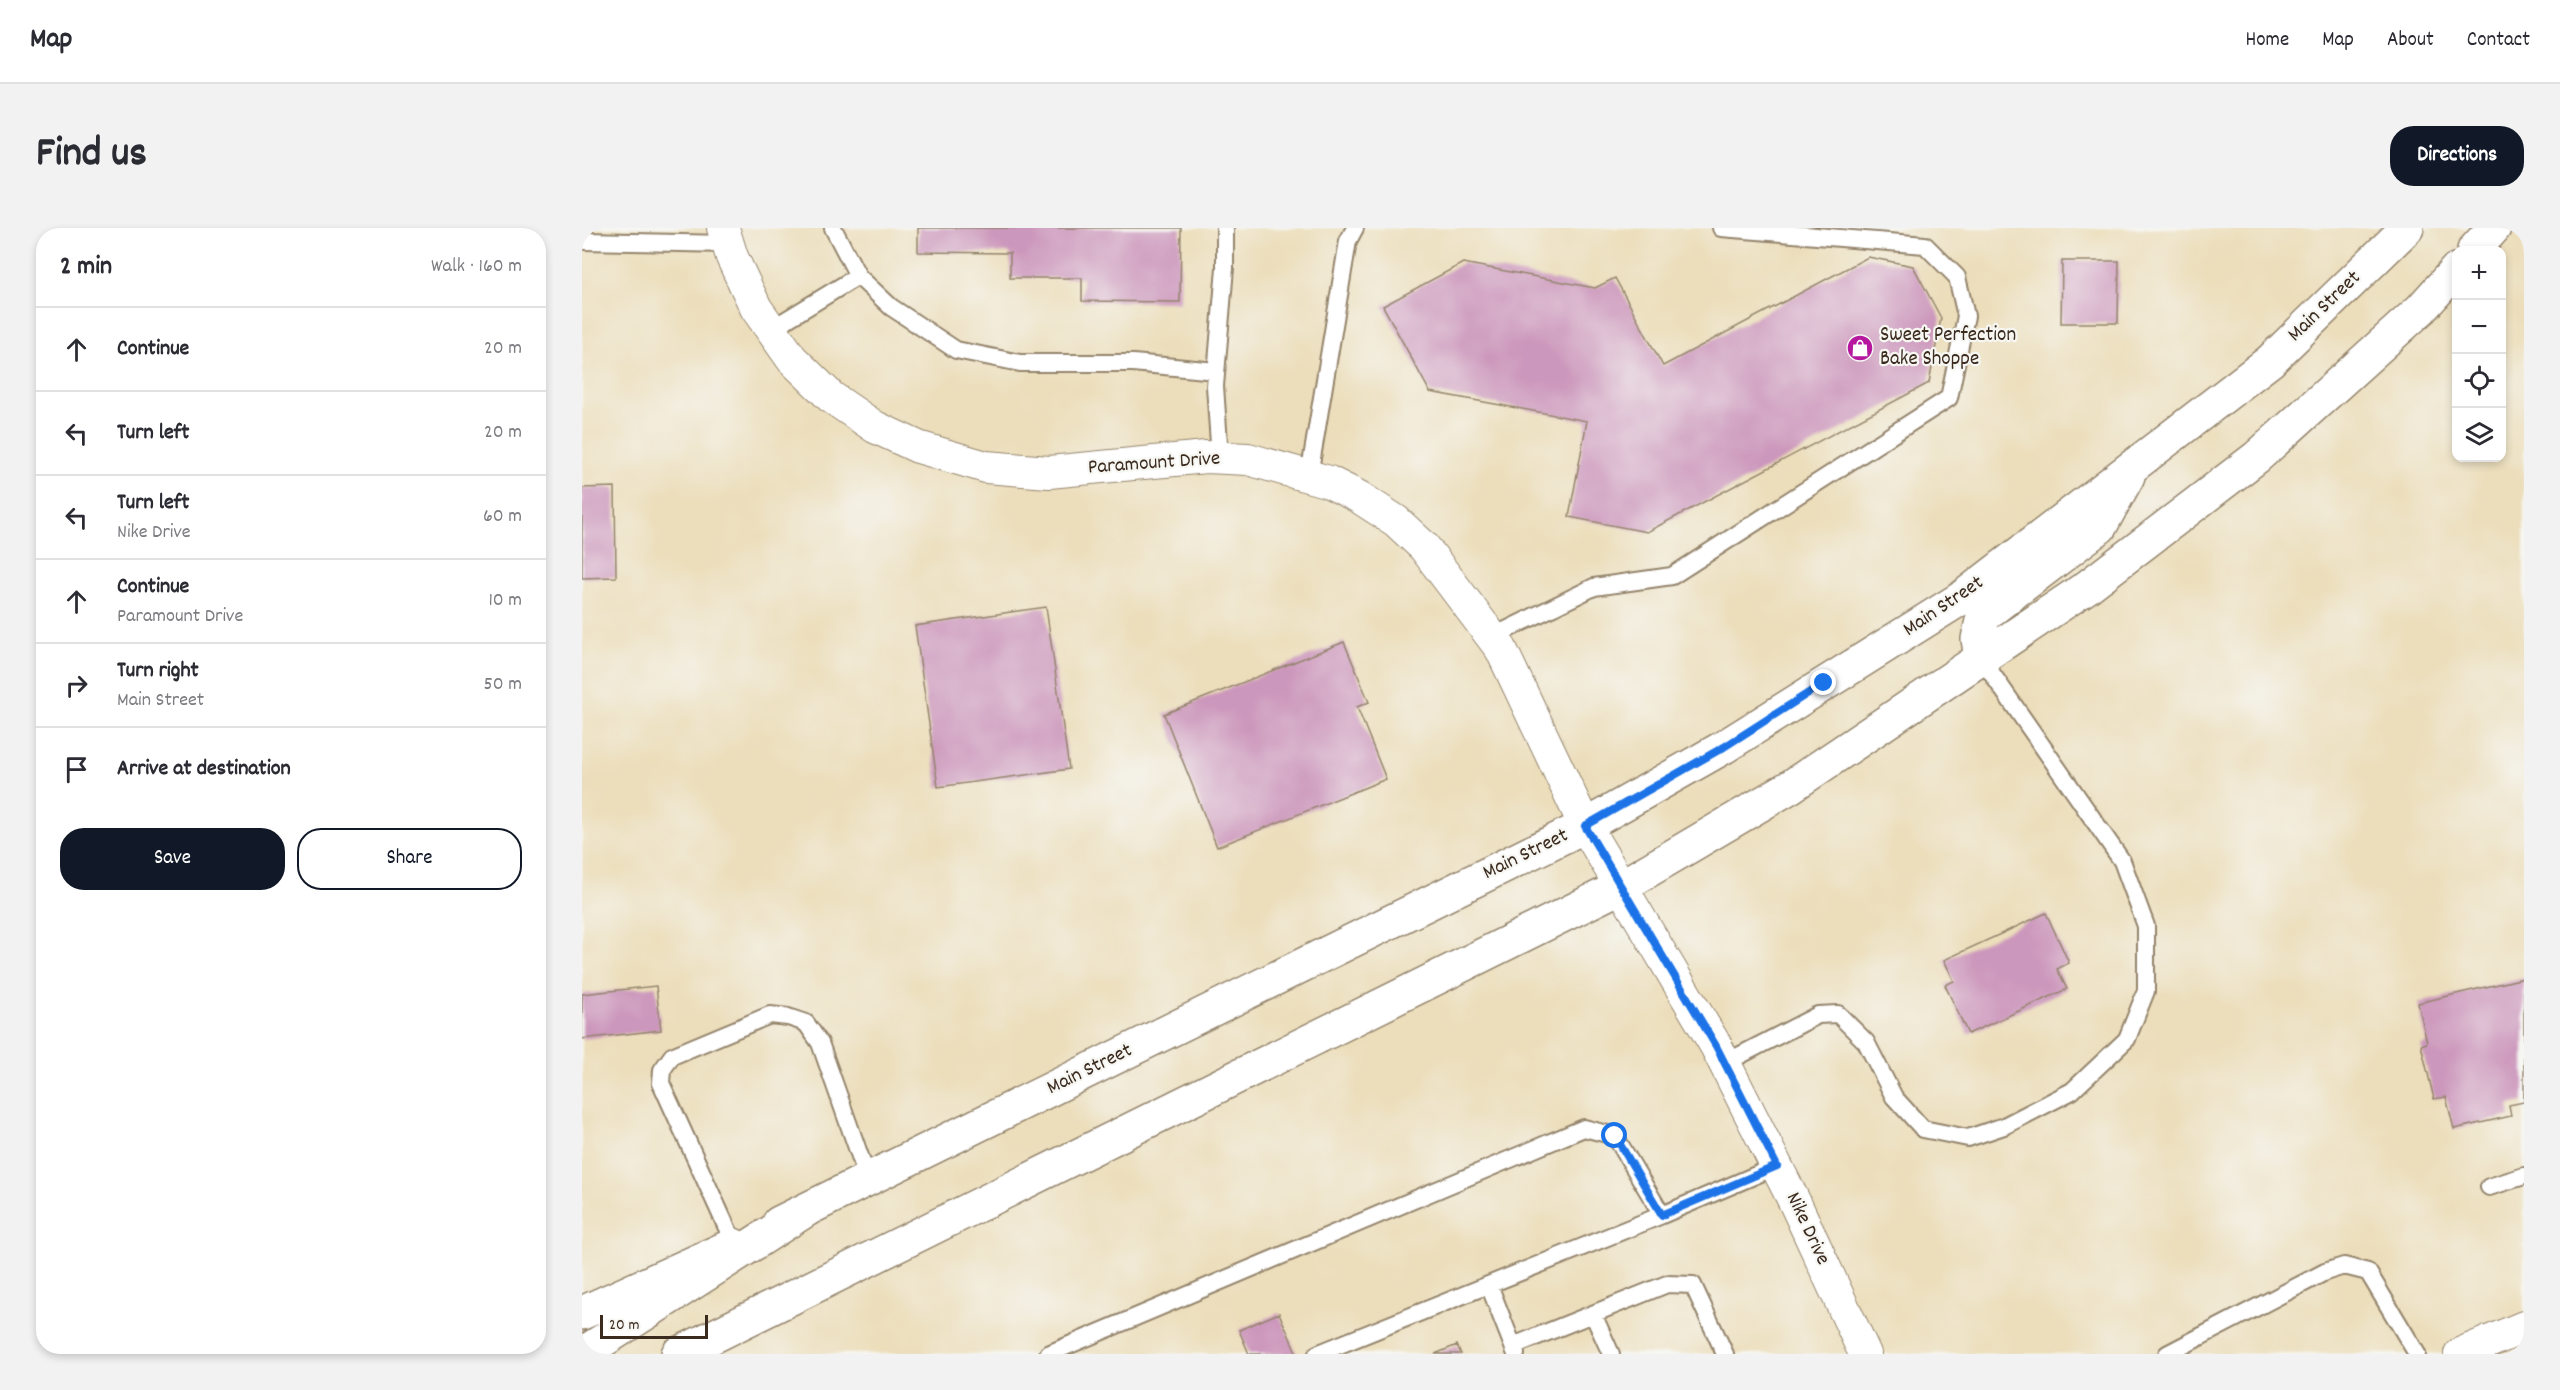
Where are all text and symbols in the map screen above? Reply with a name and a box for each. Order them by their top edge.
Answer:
text: Map [30,21,72,61]
text: Home [2245,26,2289,56]
text: Map [2322,26,2354,56]
text: About [2387,26,2434,56]
text: Contact [2467,26,2530,56]
text: Find us [36,126,147,186]
button: Directions [2390,126,2524,186]
map controls [2452,246,2506,462]
button: + [2452,246,2506,300]
text: 2 min [60,249,112,286]
text: Walk · 160 m [431,253,522,281]
street label: Main Street [2282,264,2369,350]
button: − [2452,300,2506,354]
place label: Sweet Perfection Bake Shoppe [1880,321,2016,375]
icon: ahead [60,333,93,366]
shop icon: Sweet Perfection Bake Shoppe [1845,333,1875,363]
text: Continue [117,334,189,365]
text: 20 m [484,335,522,363]
button: locate [2452,354,2506,408]
button: layers [2452,408,2506,462]
icon: left [60,417,93,450]
text: Turn left [117,418,189,449]
text: 20 m [484,419,522,447]
street label: Paramount Drive [1087,444,1221,484]
text: Turn left [117,488,189,519]
icon: left [60,501,93,534]
text: 60 m [483,503,522,531]
text: Nike Drive [117,519,191,547]
street label: Main Street [1898,569,1991,645]
text: Continue [117,572,189,603]
icon: ahead [60,585,93,618]
text: 10 m [488,587,522,615]
text: Paramount Drive [117,603,243,631]
text: Turn right [117,656,199,687]
icon: right [60,669,93,702]
route end [1810,669,1836,695]
text: 50 m [484,671,522,699]
text: Main Street [117,687,204,715]
icon: arrive [60,753,93,786]
text: Arrive at destination [117,754,291,785]
street label: Main Street [1478,821,1574,889]
button: Save [60,828,285,890]
button: Share [297,828,522,890]
street label: Main Street [1042,1036,1138,1104]
route start [1601,1122,1627,1148]
street label: Nike Drive [1777,1188,1837,1270]
scale bar [600,1312,708,1340]
text: 20 m [609,1314,639,1337]

